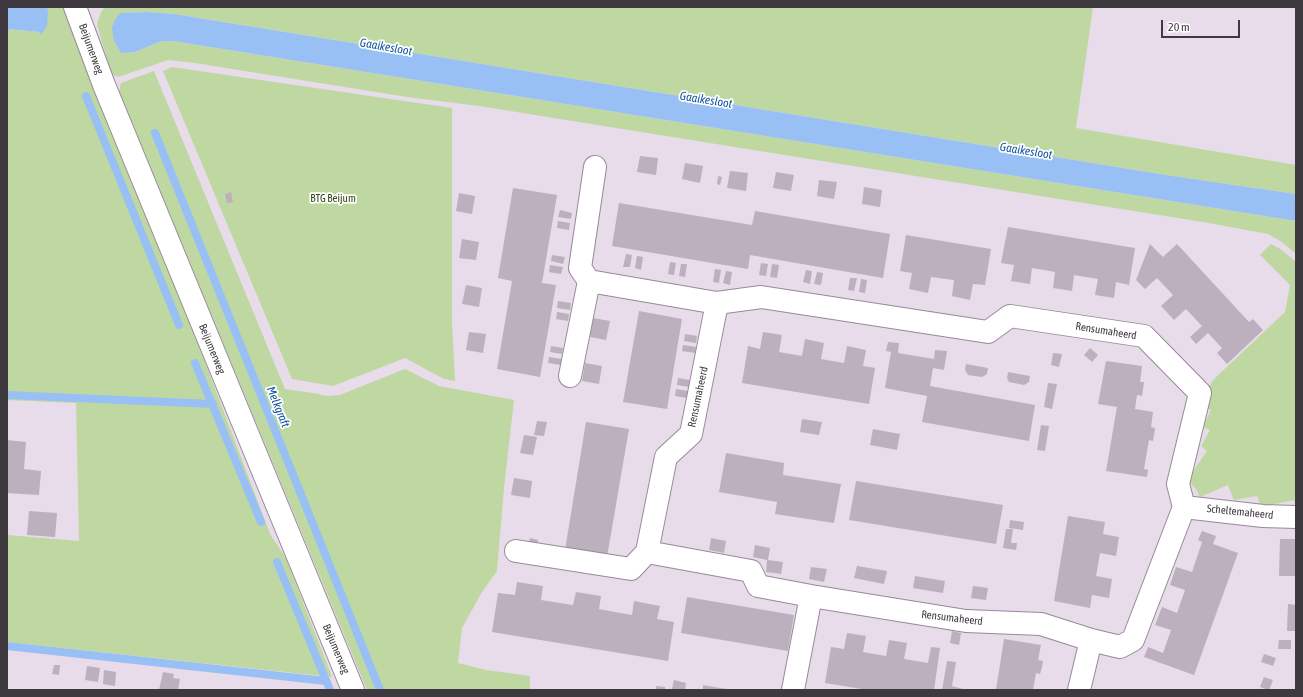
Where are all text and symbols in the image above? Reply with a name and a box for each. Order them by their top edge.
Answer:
scale bar [1163,12,1242,38]
text: 20 m [1168,20,1190,34]
street label: Beijumerweg [76,22,106,76]
water label: Gaaikesloot [359,35,413,59]
water label: Gaaikesloot [679,89,733,111]
water label: Gaaikesloot [999,140,1053,162]
park label: BTG Beijum [310,192,356,206]
street label: Rensumaheerd [1074,320,1138,342]
street label: Beijumerweg [196,322,228,376]
street label: Rensumaheerd [685,365,711,429]
water label: Melkgraft [263,384,293,430]
street label: Scheltemaheerd [1206,502,1274,522]
street label: Rensumaheerd [921,608,983,628]
street label: Beijumerweg [320,622,352,676]

